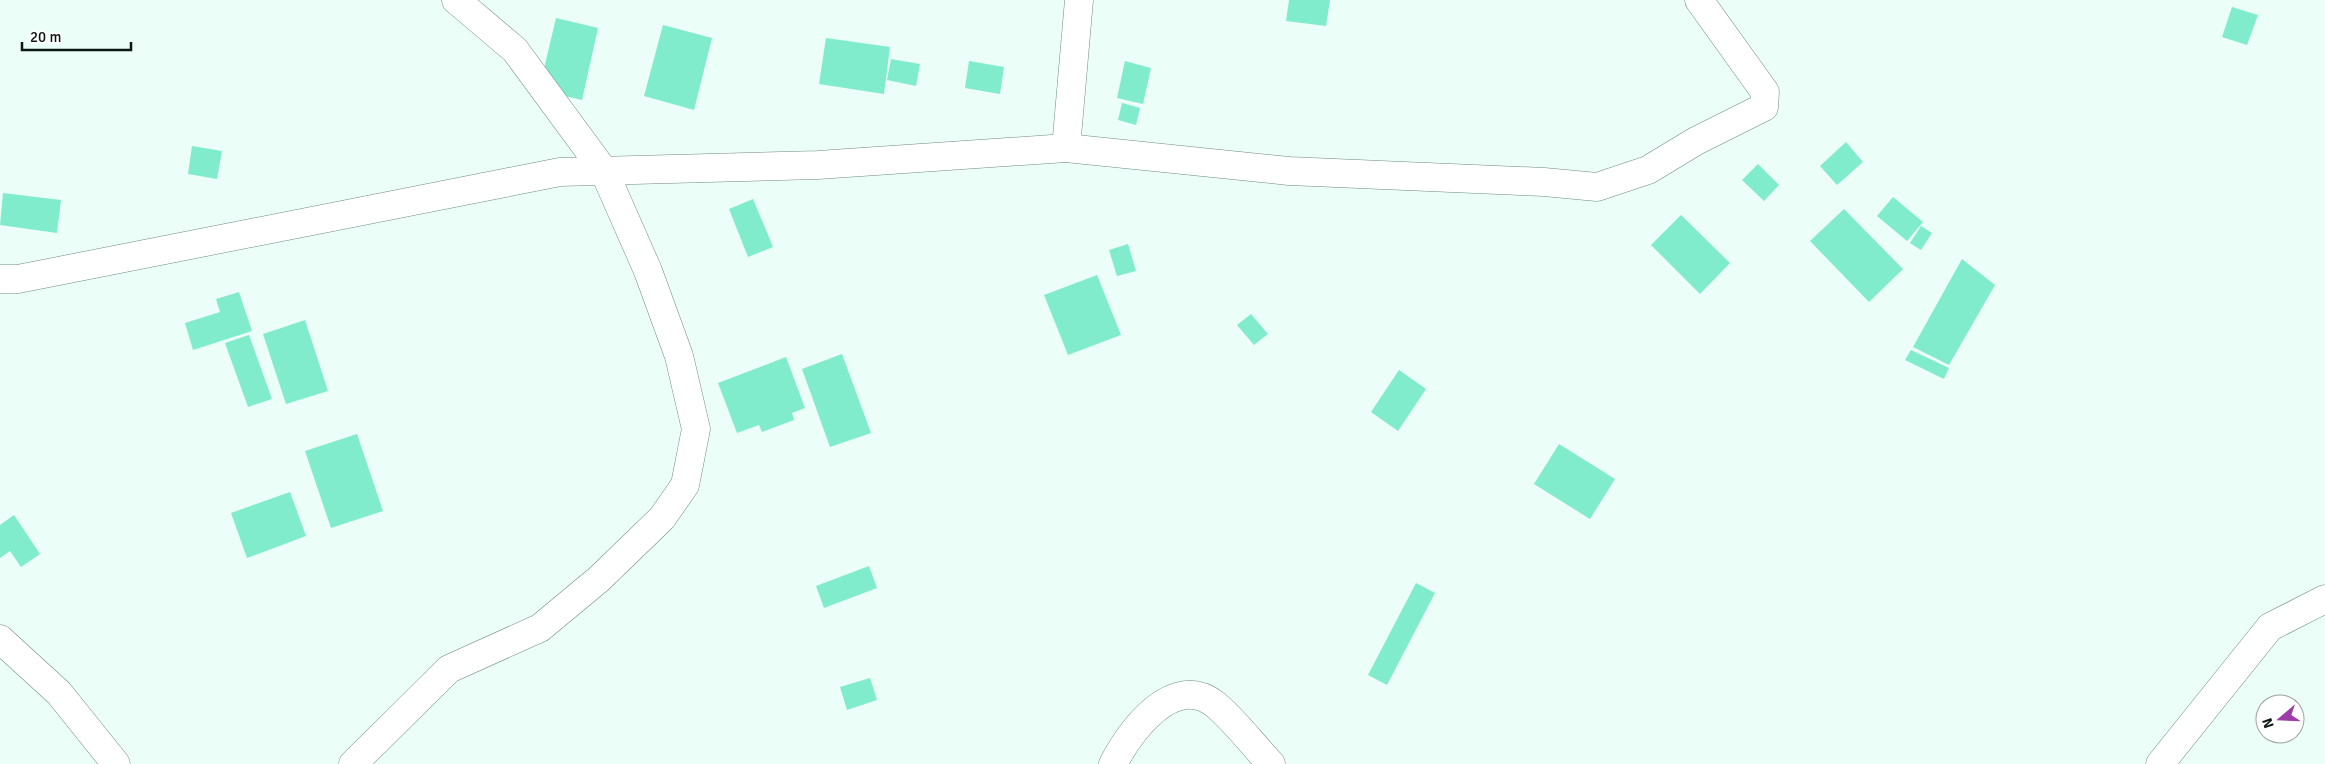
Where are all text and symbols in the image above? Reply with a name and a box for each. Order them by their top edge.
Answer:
scale bar [22,20,131,52]
text: 20 m [30,28,61,46]
north arrow [2255,694,2305,744]
text: N [2259,716,2278,730]

